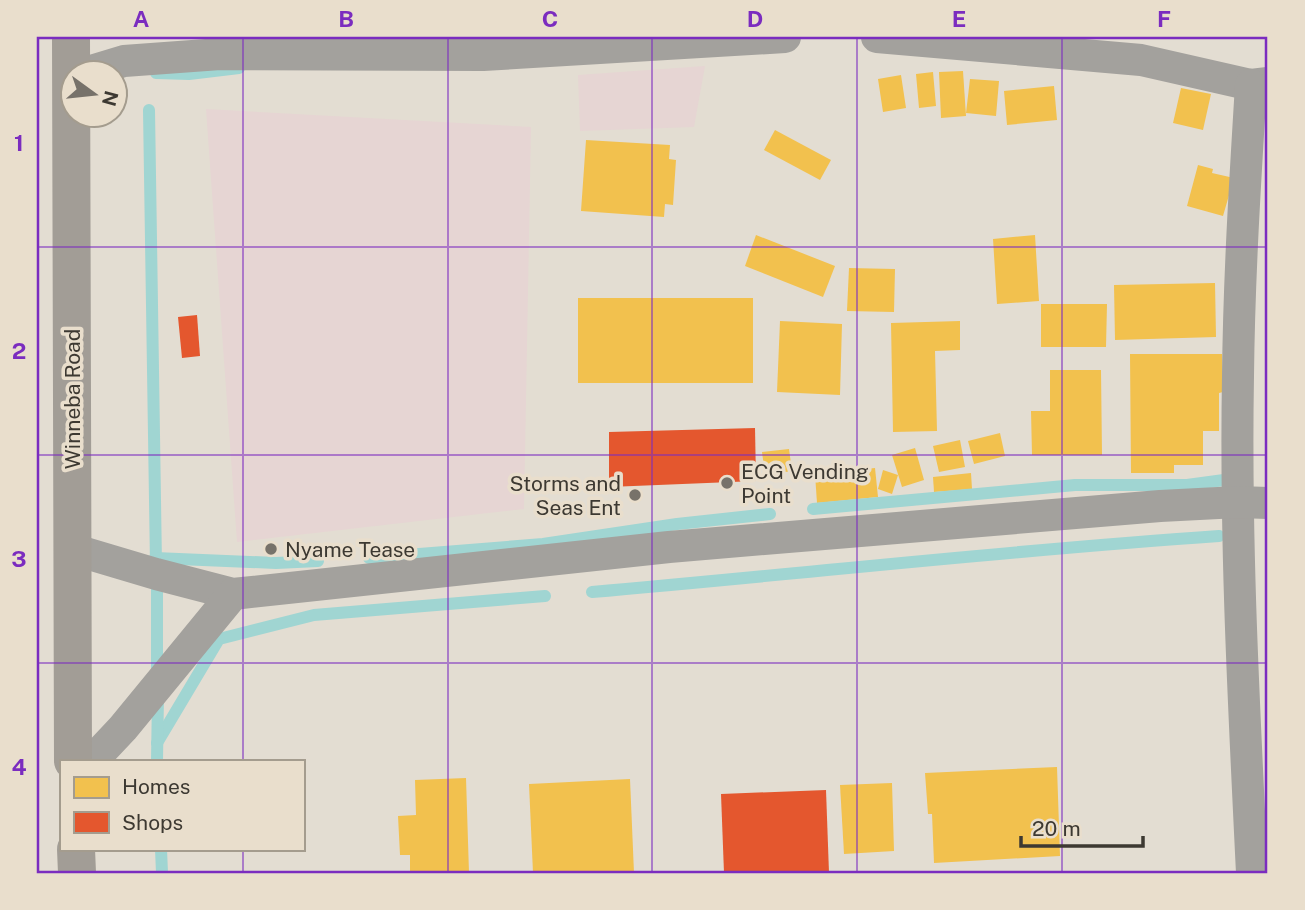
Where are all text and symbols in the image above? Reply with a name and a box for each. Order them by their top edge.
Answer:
text: A [133,5,150,32]
text: B [338,5,354,32]
text: C [542,5,558,32]
text: D [747,5,763,32]
text: E [952,5,966,32]
text: F [1157,5,1171,32]
north arrow [60,60,130,130]
text: N [98,88,123,108]
text: 1 [14,129,24,156]
street label: Winneba Road [60,329,85,469]
text: 2 [12,337,26,364]
place label: ECG Vending Point [741,459,869,508]
place label: Storms and Seas Ent [509,471,621,520]
marker: ECG Vending Point [719,475,735,491]
marker: Storms and Seas Ent [627,487,643,503]
place label: Nyame Tease [285,537,415,562]
marker: Nyame Tease [263,541,279,557]
text: 3 [11,545,27,572]
text: 4 [11,753,27,780]
legend [60,760,304,850]
text: Homes [122,774,190,799]
scale bar [1021,805,1144,849]
text: Shops [122,810,183,835]
text: 20 m [1032,816,1081,841]

